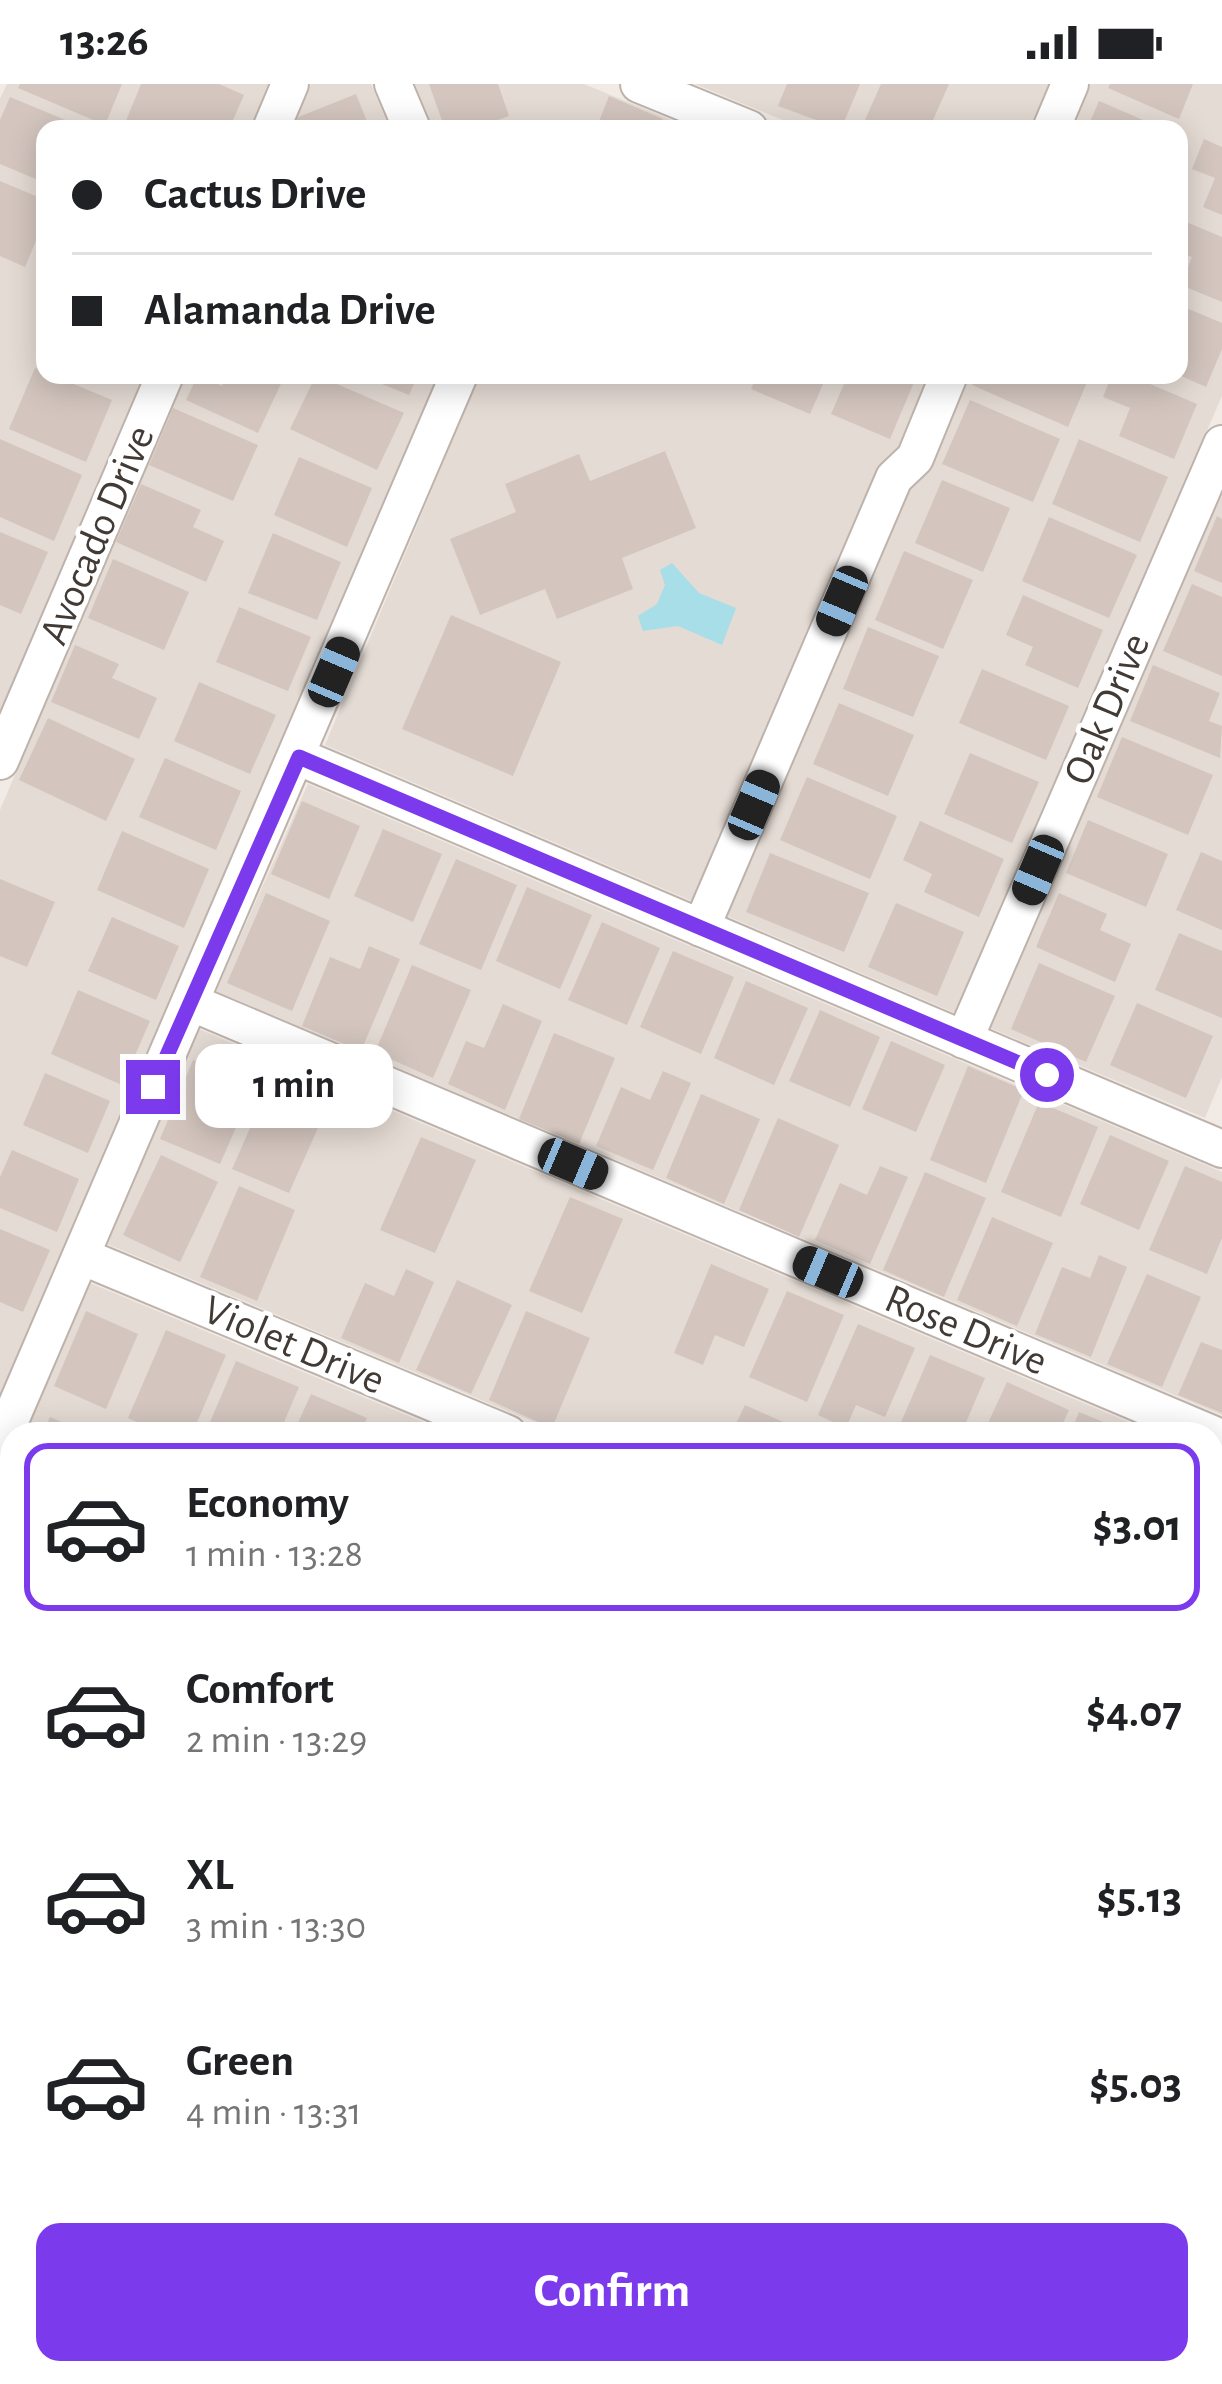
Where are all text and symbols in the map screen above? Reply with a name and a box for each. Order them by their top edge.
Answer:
text: 13:26 [60,19,149,64]
text: Cactus Drive [144,172,366,217]
text: Alamanda Drive [144,288,436,333]
street label: Avocado Drive [32,420,162,650]
car [811,561,873,641]
street label: Oak Drive [1057,627,1157,791]
car [303,632,365,712]
car [723,765,785,845]
car [1007,830,1069,910]
callout: 1 min [195,1045,393,1129]
route start [1020,1048,1074,1102]
route end [126,1060,180,1114]
text: 1 min [253,1066,335,1105]
car [533,1133,613,1195]
car [788,1241,868,1303]
street label: Rose Drive [879,1277,1053,1383]
street label: Violet Drive [197,1288,391,1402]
icon: car [42,1473,150,1581]
text: Economy [186,1481,349,1526]
text: $3.01 [1092,1504,1182,1549]
text: 1 min · 13:28 [186,1535,363,1574]
icon: car [42,1659,150,1767]
text: Comfort [186,1667,334,1712]
text: $4.07 [1086,1690,1182,1735]
text: 2 min · 13:29 [186,1721,367,1760]
icon: car [42,1845,150,1953]
text: XL [186,1853,234,1898]
text: $5.13 [1096,1876,1182,1921]
text: 3 min · 13:30 [186,1907,366,1946]
icon: car [42,2031,150,2139]
text: Green [186,2039,294,2084]
text: $5.03 [1089,2062,1182,2107]
text: 4 min · 13:31 [186,2093,362,2132]
button: Confirm [36,2223,1188,2361]

